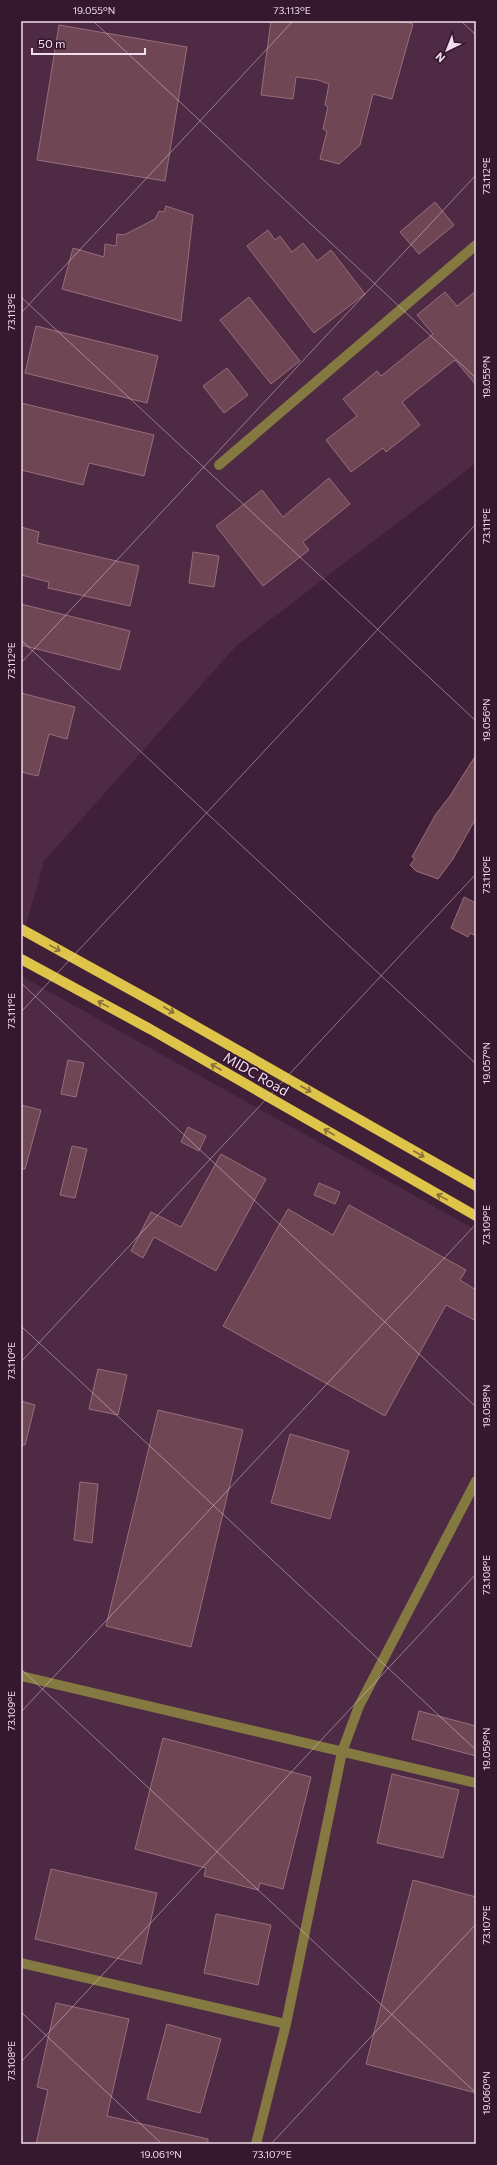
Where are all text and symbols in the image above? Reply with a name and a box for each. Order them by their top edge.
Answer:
text: 19.055°N [73,4,115,16]
text: 73.113°E [273,4,311,16]
scale bar [32,30,145,56]
north arrow [427,30,467,70]
text: 50 m [38,36,66,50]
text: N [432,50,447,65]
text: 73.112°E [480,157,492,195]
text: 73.113°E [5,293,17,331]
text: 19.055°N [480,356,492,398]
text: 73.111°E [480,508,492,544]
text: 73.112°E [5,642,17,680]
text: 19.056°N [480,699,492,741]
text: 73.110°E [480,856,492,894]
one-way arrow [49,945,61,952]
text: 73.111°E [5,993,17,1029]
one-way arrow [97,999,109,1007]
one-way arrow [163,1007,175,1015]
text: 19.057°N [480,1042,492,1084]
street label: MIDC Road [221,1048,292,1099]
one-way arrow [211,1063,223,1071]
one-way arrow [300,1086,312,1094]
one-way arrow [323,1128,335,1136]
one-way arrow [413,1150,425,1158]
one-way arrow [436,1192,448,1200]
text: 73.109°E [480,1205,492,1245]
text: 73.110°E [5,1342,17,1380]
text: 19.058°N [480,1385,492,1427]
text: 73.108°E [480,1555,492,1595]
text: 73.109°E [5,1691,17,1731]
text: 19.059°N [480,1728,492,1770]
text: 73.107°E [480,1905,492,1945]
text: 73.108°E [5,2041,17,2081]
text: 19.060°N [480,2071,492,2115]
text: 19.061°N [140,2148,182,2160]
text: 73.107°E [252,2148,292,2160]

